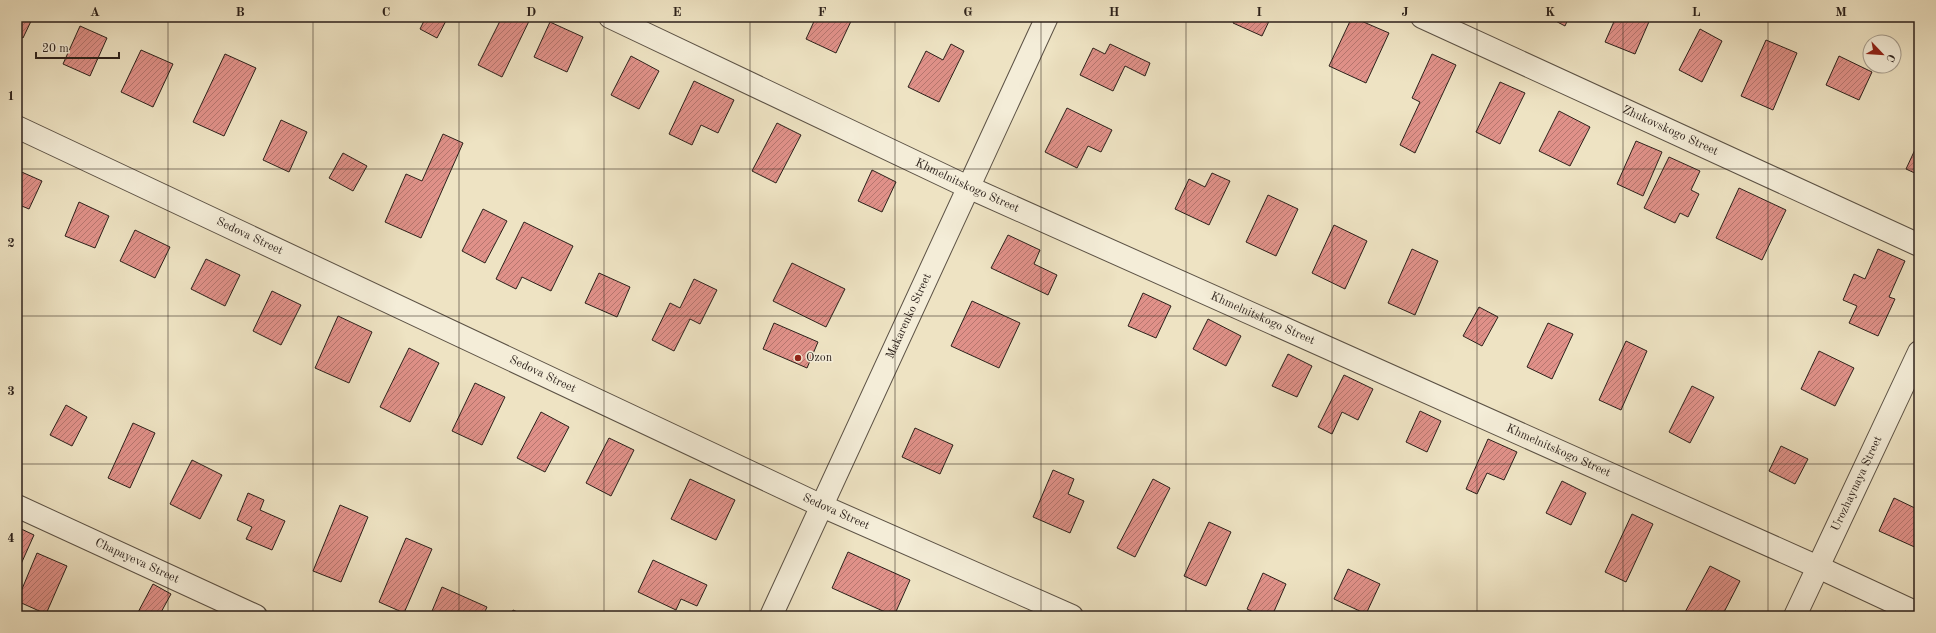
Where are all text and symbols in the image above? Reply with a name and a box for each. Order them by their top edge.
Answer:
text: A [90,6,100,19]
text: B [235,6,245,19]
text: C [382,6,390,19]
text: D [526,6,536,19]
text: E [673,6,682,19]
text: F [818,6,827,19]
text: G [963,6,973,19]
text: H [1109,6,1120,19]
text: I [1256,6,1262,19]
text: J [1401,6,1409,19]
text: K [1545,6,1555,19]
text: L [1692,6,1701,19]
text: M [1835,6,1847,19]
scale bar [36,34,119,60]
north arrow [1862,34,1902,74]
text: 20 m [42,43,69,55]
text: С [1883,52,1896,63]
text: 1 [7,90,15,103]
street label: Zhukovskogo Street [1620,104,1720,158]
street label: Khmelnitskogo Street [913,157,1021,215]
street label: Sedova Street [214,216,285,257]
text: 2 [7,237,15,250]
street label: Makarenko Street [884,272,934,361]
street label: Khmelnitskogo Street [1209,290,1317,347]
place label: Ozon [806,352,833,364]
marker: Ozon [793,353,803,363]
street label: Sedova Street [508,354,578,395]
text: 3 [7,385,15,398]
street label: Khmelnitskogo Street [1504,422,1612,479]
street label: Urozhaynaya Street [1830,434,1885,533]
street label: Sedova Street [801,492,871,532]
text: 4 [7,532,15,545]
street label: Chapayeva Street [93,537,181,586]

